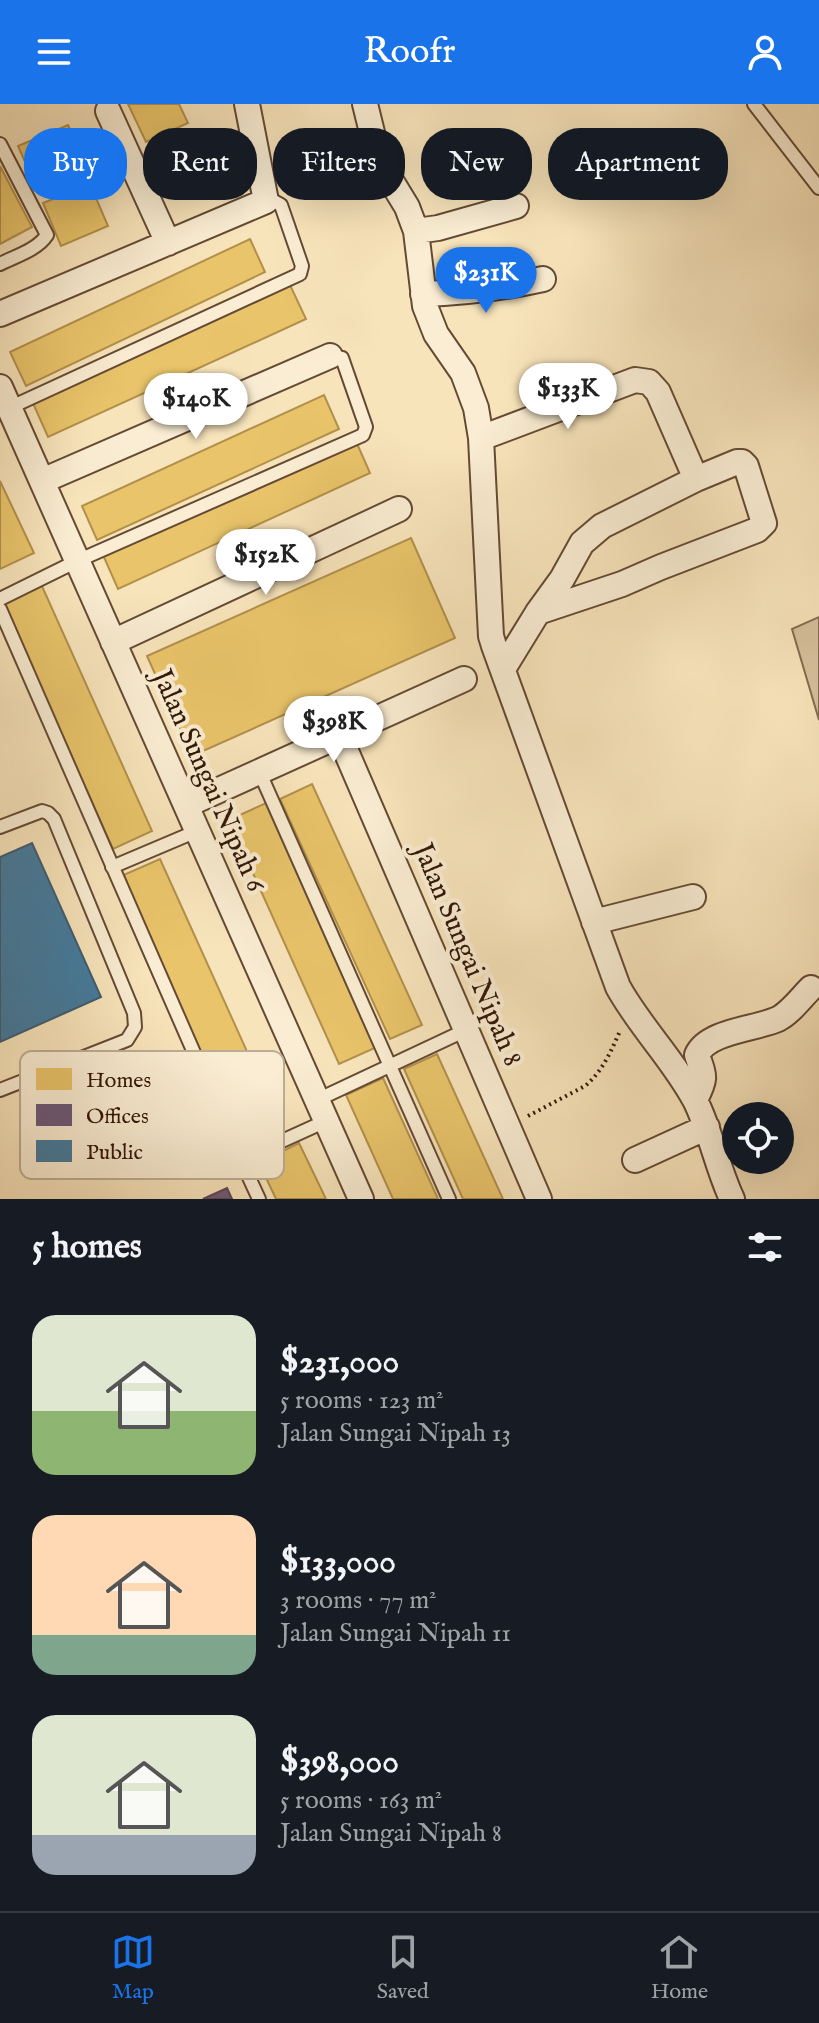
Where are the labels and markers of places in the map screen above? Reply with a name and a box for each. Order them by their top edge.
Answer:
pin: $231K [430,247,542,315]
pin: $133K [512,363,624,431]
pin: $140K [140,373,252,441]
pin: $152K [210,529,322,597]
pin: $398K [278,696,390,764]

